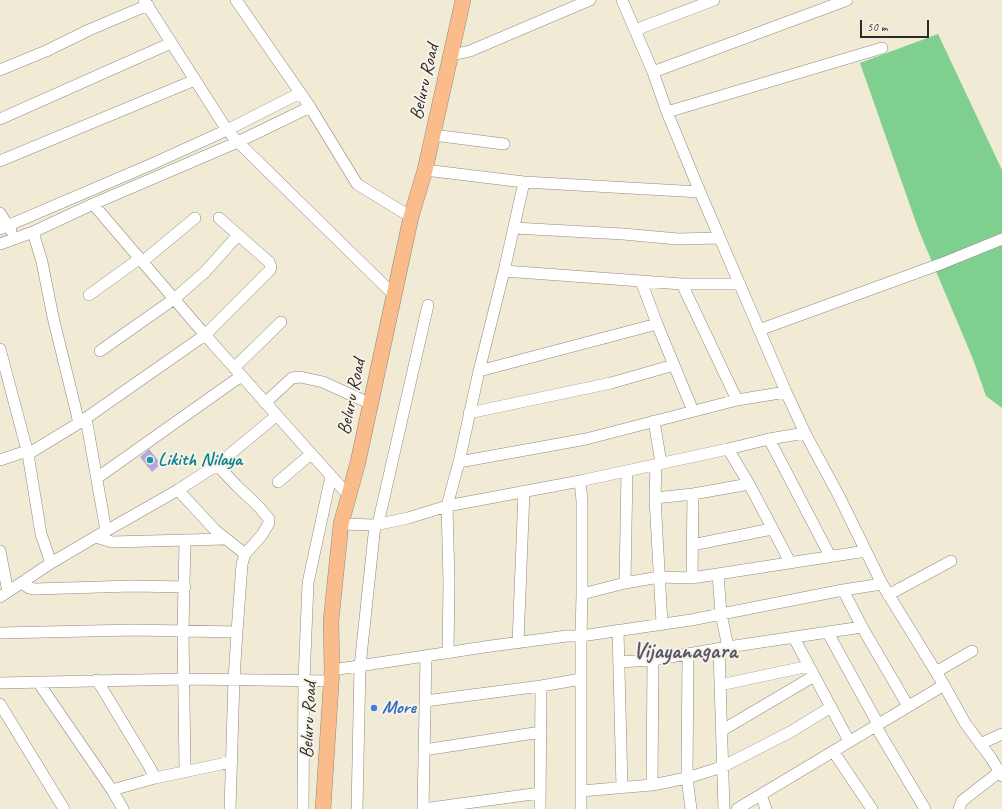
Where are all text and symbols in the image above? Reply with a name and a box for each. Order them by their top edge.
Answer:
scale bar [862,12,931,38]
text: 50 m [867,19,887,35]
street label: Beluru Road [405,42,445,122]
street label: Beluru Road [333,357,371,437]
place label: Likith Nilaya [158,449,242,471]
marker: Likith Nilaya [145,455,155,465]
district label: Vijayanagara [633,638,737,666]
street label: Beluru Road [296,681,322,759]
place label: More [382,697,416,719]
marker: More [369,703,379,713]

